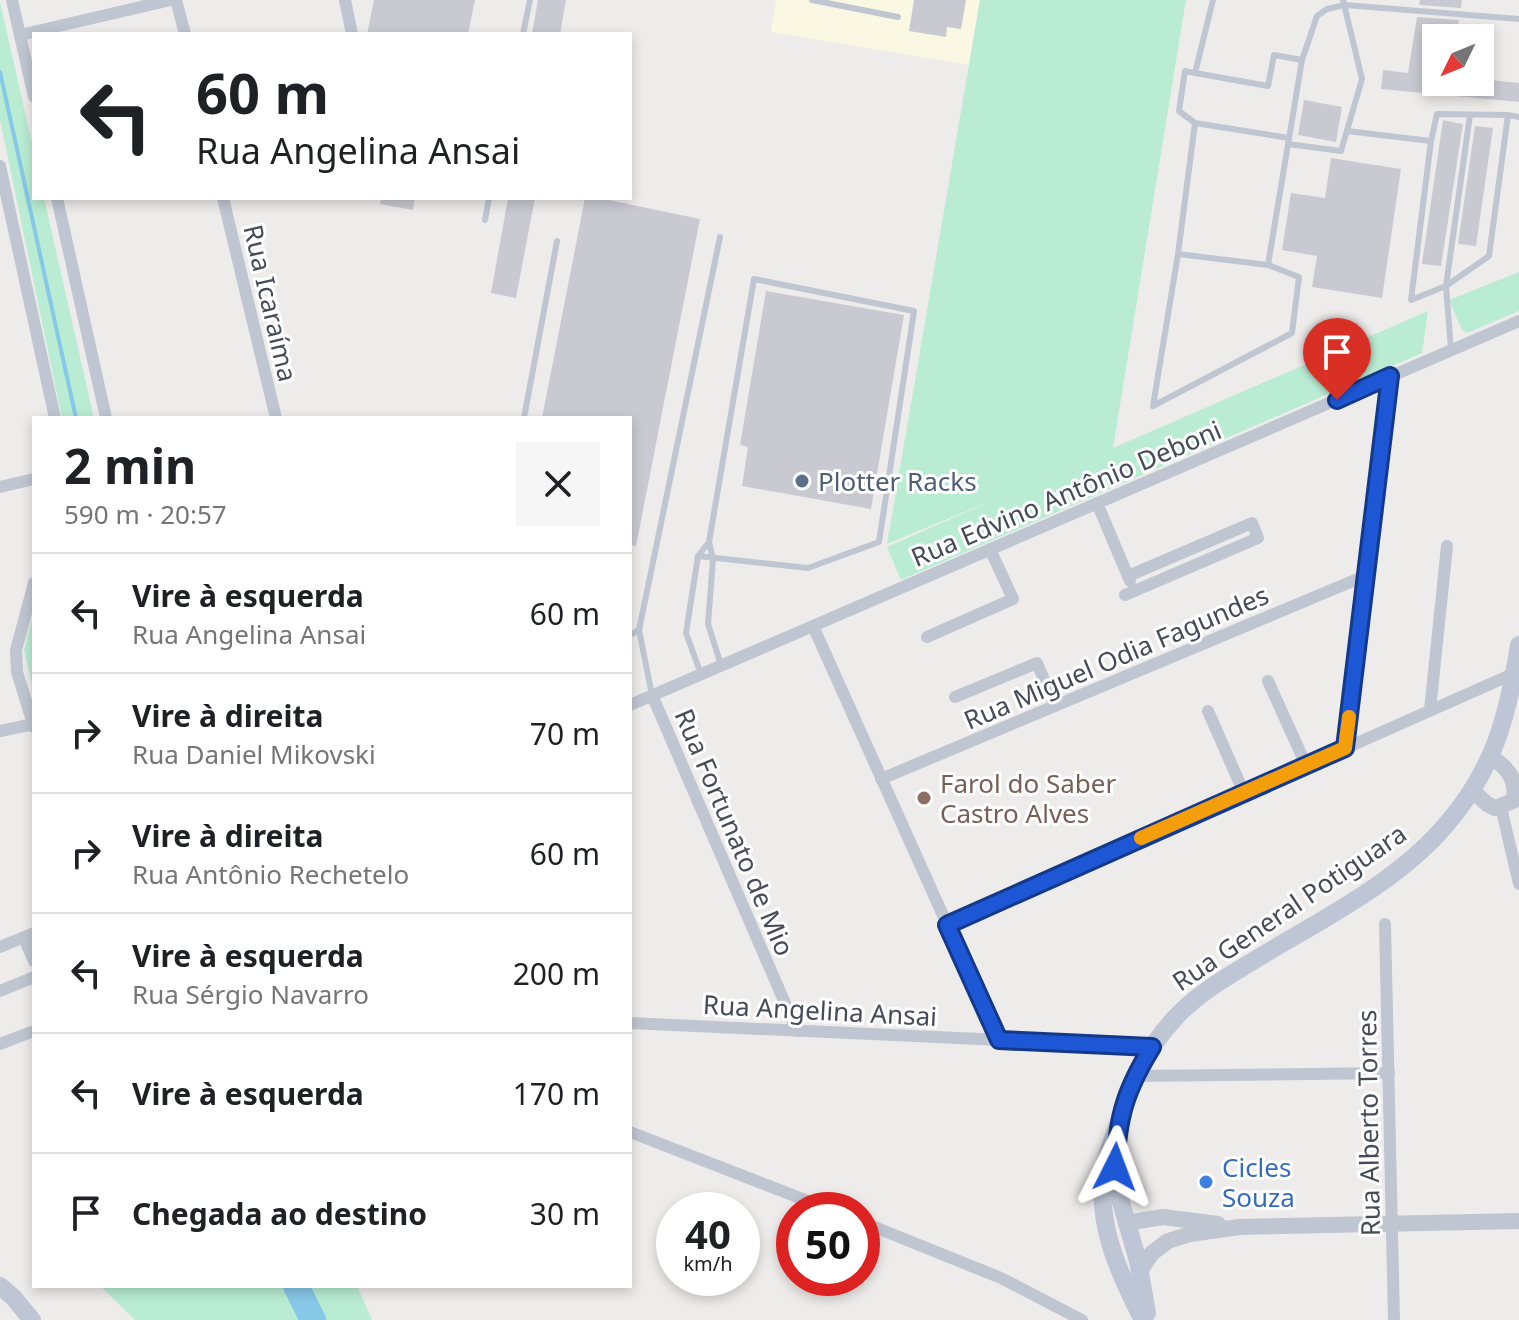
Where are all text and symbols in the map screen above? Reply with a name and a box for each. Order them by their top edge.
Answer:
north arrow [1422,24,1494,96]
map controls [1422,24,1494,96]
text: 60 m [196,54,329,130]
icon: left [64,64,168,168]
text: Rua Angelina Ansai [196,126,520,175]
street label: Rua Icaraíma [235,221,307,385]
pin [1303,318,1371,400]
icon: arrive [1315,330,1359,374]
street label: Rua Edvino Antônio Deboni [905,411,1227,575]
text: 2 min [64,433,196,498]
button: close [516,442,600,526]
place label: Plotter Racks [818,463,977,499]
marker: Plotter Racks [793,472,811,490]
text: 590 m · 20:57 [64,496,227,532]
text: Vire à esquerda [132,575,364,616]
street label: Rua Miguel Odia Fagundes [958,576,1274,738]
icon: left [64,591,108,635]
text: 60 m [530,593,600,634]
text: Rua Angelina Ansai [132,616,366,652]
text: Vire à direita [132,695,323,736]
street label: Rua Fortunato de Mio [667,703,803,961]
icon: right [64,711,108,755]
text: 70 m [530,713,600,754]
text: Rua Daniel Mikovski [132,736,376,772]
place label: Farol do Saber Castro Alves [940,765,1116,831]
marker: Farol do Saber Castro Alves [915,789,933,807]
text: Vire à direita [132,815,323,856]
street label: Rua General Potiguara [1165,815,1413,999]
icon: right [64,831,108,875]
text: 60 m [530,833,600,874]
text: Rua Antônio Rechetelo [132,856,409,892]
text: Vire à esquerda [132,935,364,976]
icon: left [64,951,108,995]
text: 200 m [513,953,600,994]
text: Rua Sérgio Navarro [132,976,369,1012]
street label: Rua Angelina Ansai [702,986,938,1034]
street label: Rua Alberto Torres [1348,1009,1388,1237]
icon: left [64,1071,108,1115]
text: Vire à esquerda [132,1073,364,1114]
text: 170 m [513,1073,600,1114]
position arrow [1073,1125,1157,1209]
place label: Cicles Souza [1222,1149,1295,1215]
marker: Cicles Souza [1197,1173,1215,1191]
icon: arrive [64,1191,108,1235]
speed limit sign: 50 [776,1192,880,1296]
text: Chegada ao destino [132,1193,427,1234]
text: 30 m [530,1193,600,1234]
text: 40 [685,1206,731,1261]
text: km/h [683,1250,733,1277]

